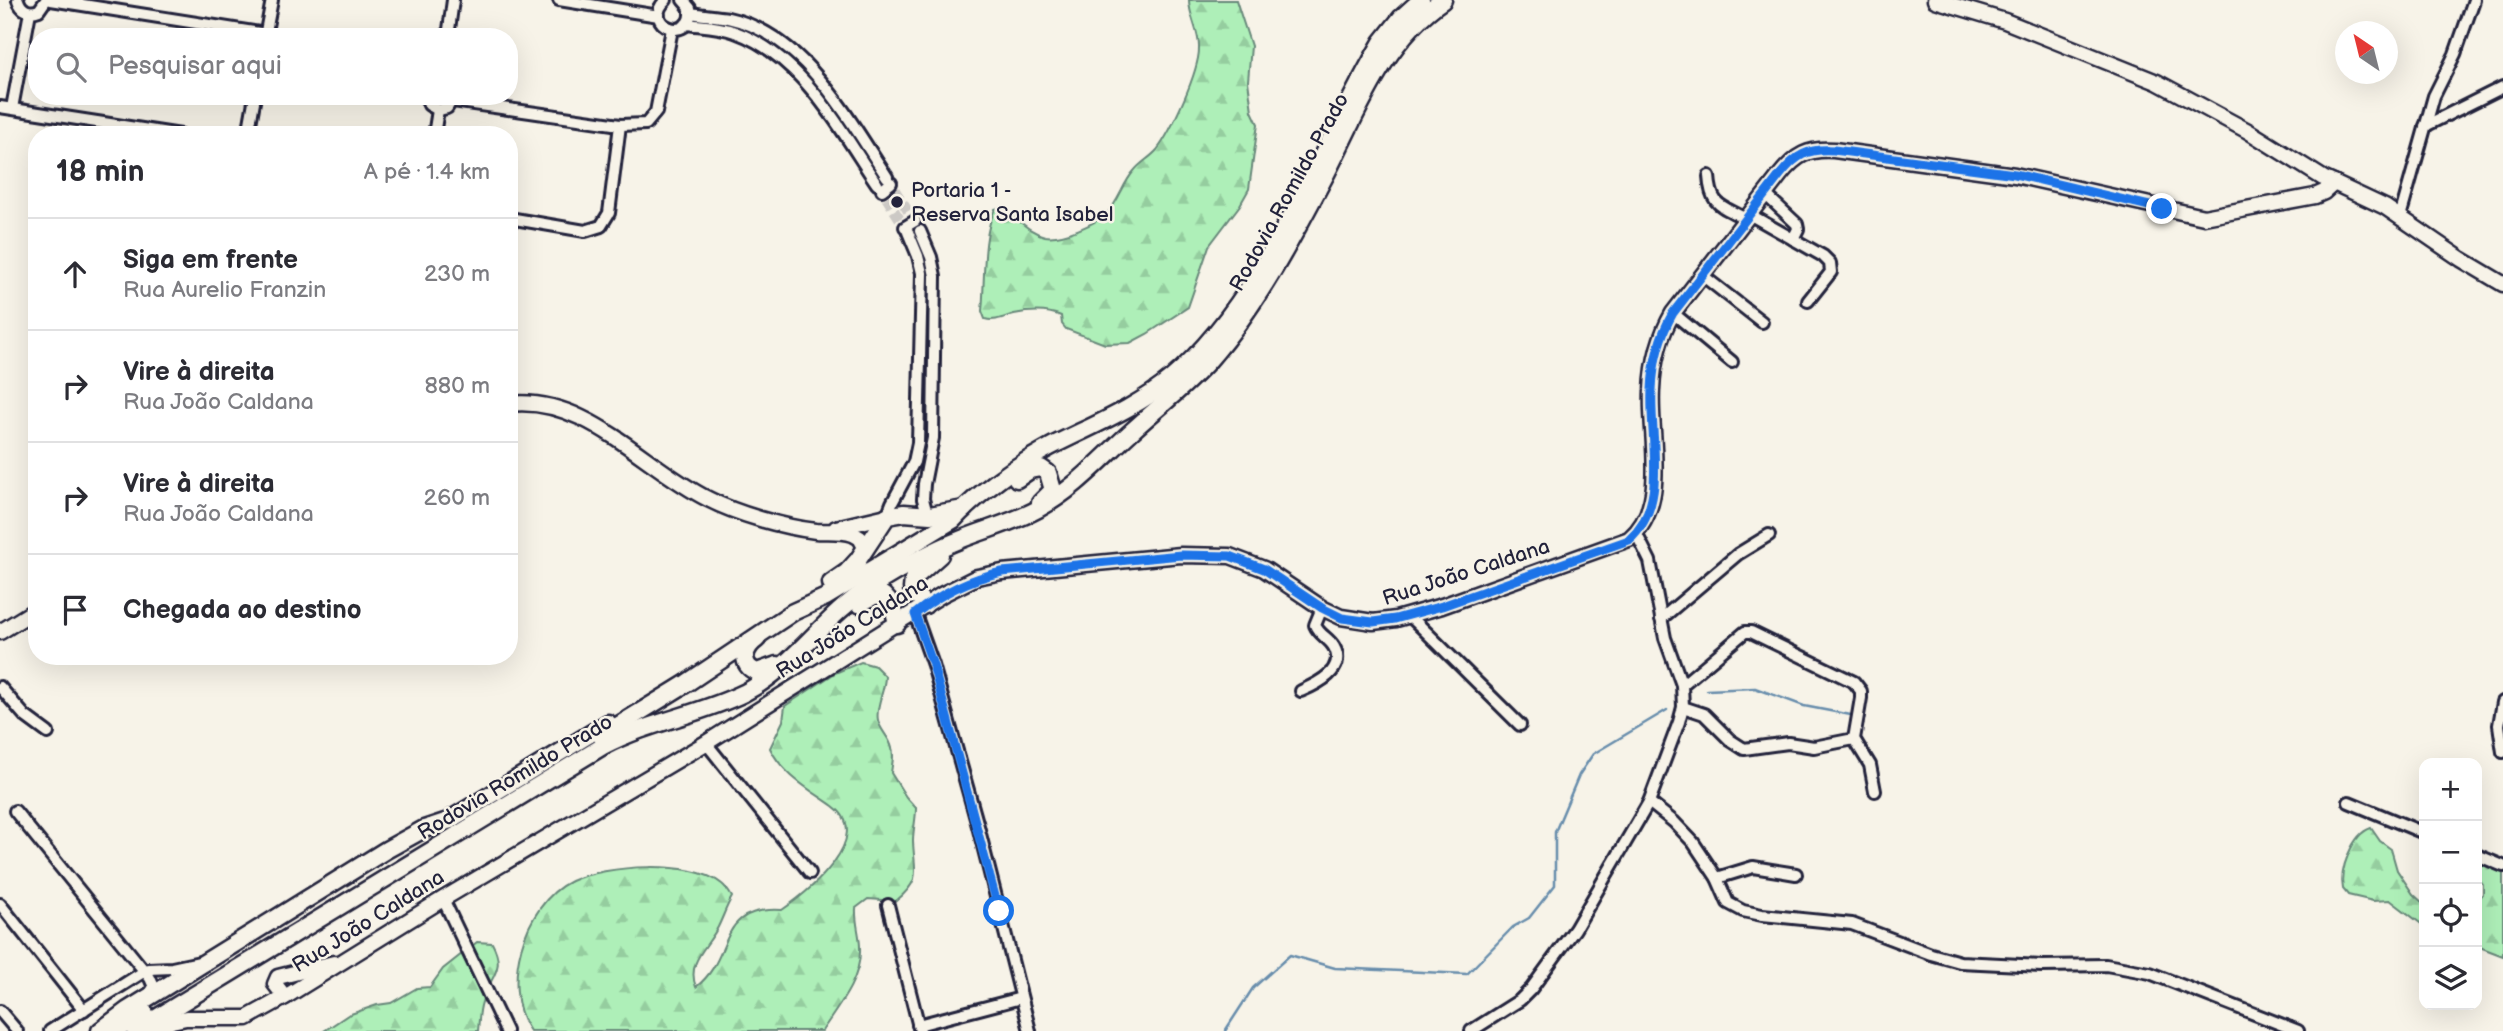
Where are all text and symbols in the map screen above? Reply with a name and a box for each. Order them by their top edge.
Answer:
north arrow [2335,21,2398,84]
search box [28,28,518,105]
icon: search [52,48,90,86]
text: Pesquisar aqui [108,51,282,82]
street label: Rodovia Romildo Prado [1225,89,1354,296]
text: 18 min [56,154,144,190]
text: A pé · 1.4 km [364,158,490,186]
place label: Portaria 1 - Reserva Santa Isabel [911,178,1113,227]
route end [2146,193,2177,224]
marker: Portaria 1 - Reserva Santa Isabel [889,194,905,210]
text: Siga em frente [123,245,298,276]
icon: ahead [56,255,94,293]
text: 230 m [424,260,490,288]
text: Rua Aurelio Franzin [123,276,326,304]
text: Vire à direita [123,357,275,388]
icon: right [56,367,94,405]
text: 880 m [424,372,490,400]
text: Rua João Caldana [123,388,314,416]
text: Vire à direita [123,469,275,500]
icon: right [56,479,94,517]
text: 260 m [424,484,490,512]
text: Rua João Caldana [123,500,314,528]
street label: Rua João Caldana [1379,534,1553,611]
street label: Rua João Caldana [772,571,933,684]
icon: arrive [56,591,94,629]
text: Chegada ao destino [123,595,361,626]
street label: Rodovia Romildo Prado [413,709,617,846]
map controls [2419,758,2482,1010]
button: + [2419,758,2482,821]
button: − [2419,821,2482,884]
street label: Rua João Caldana [288,865,449,978]
button: locate [2419,884,2482,947]
route start [983,895,1014,926]
button: layers [2419,947,2482,1010]

